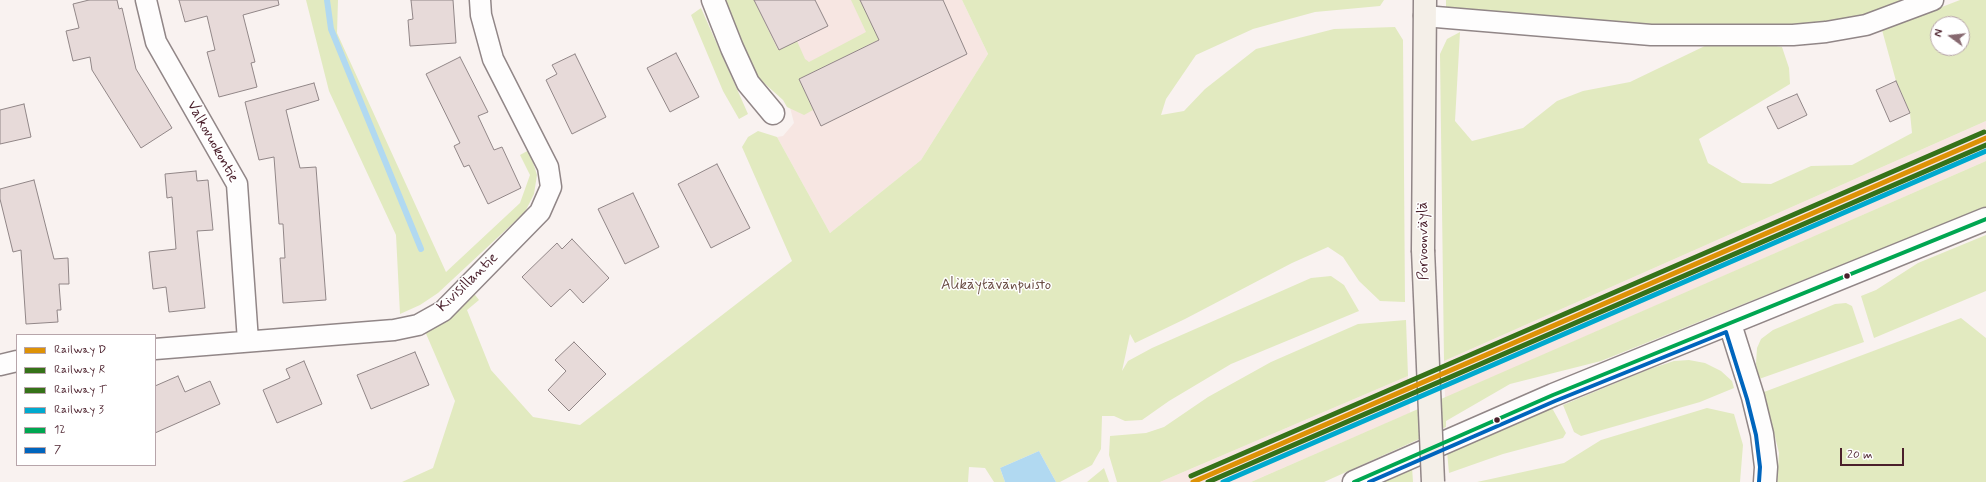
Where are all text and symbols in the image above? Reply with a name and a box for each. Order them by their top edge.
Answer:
north arrow [1930,16,1970,56]
text: N [1932,28,1947,39]
street label: Valkovuokontie [182,98,242,186]
street label: Porvoonväylä [1414,202,1434,280]
street label: Kivisillantie [434,249,502,317]
unlabelled marker [1842,271,1852,281]
park label: Alikäytävänpuisto [941,277,1051,295]
legend [16,334,156,466]
text: Railway D [54,342,106,358]
text: Railway R [54,362,105,378]
text: Railway T [54,382,107,398]
text: Railway 3 [54,402,104,418]
unlabelled marker [1492,415,1502,425]
text: 12 [54,422,66,438]
scale bar [1842,440,1906,466]
text: 7 [54,442,61,458]
text: 20 m [1847,447,1873,463]

